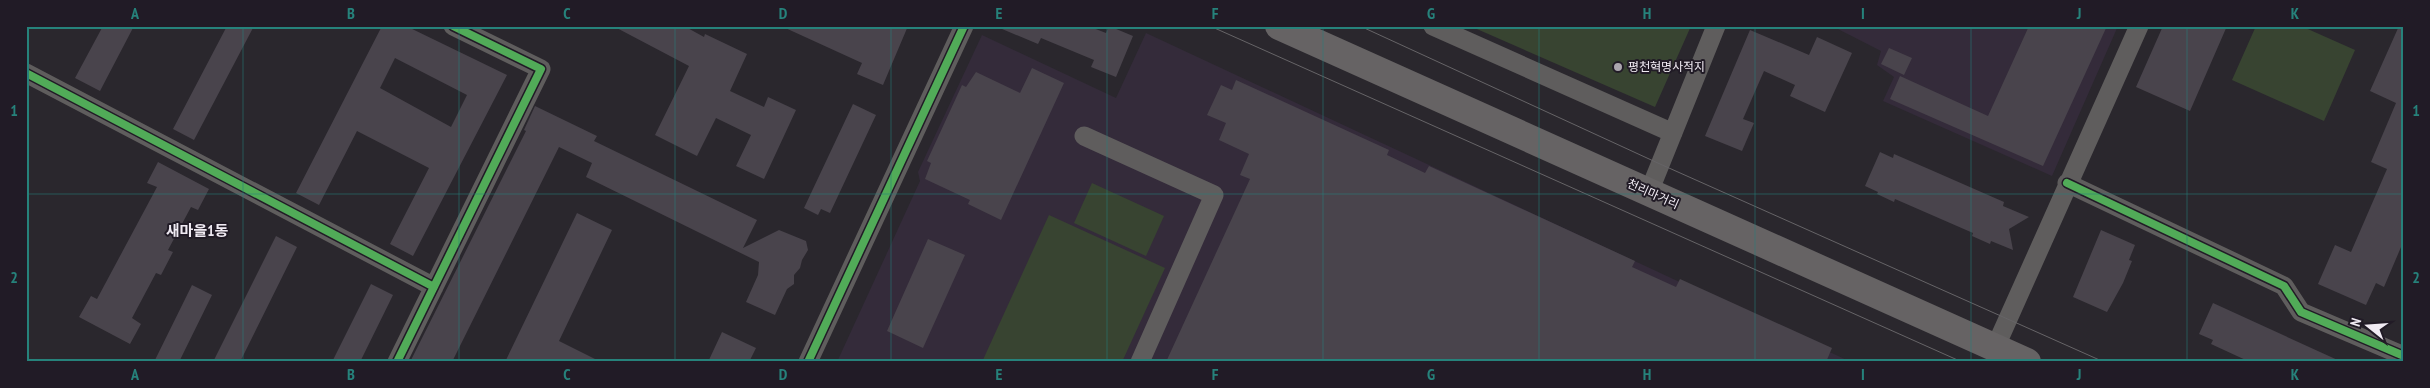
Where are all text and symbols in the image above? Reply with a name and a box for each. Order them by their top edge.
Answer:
text: A [130,3,140,23]
text: B [347,3,355,23]
text: C [563,3,571,23]
text: D [779,3,788,23]
text: E [996,3,1003,23]
text: F [1212,3,1219,23]
text: G [1427,3,1435,23]
text: H [1643,3,1651,23]
text: I [1861,3,1865,23]
text: J [2076,3,2081,23]
text: K [2291,3,2300,23]
place label: 평천혁명사적지 [1628,59,1705,74]
marker: 평천혁명사적지 [1612,61,1624,73]
text: 1 [10,100,18,120]
text: 1 [2412,100,2420,120]
street label: 천리마거리 [1625,175,1681,212]
district label: 새마을1동 [166,221,228,240]
text: 2 [10,267,18,287]
text: 2 [2412,267,2420,287]
north arrow [2342,300,2392,350]
text: N [2346,316,2365,328]
text: A [130,364,140,384]
text: B [347,364,355,384]
text: C [563,364,571,384]
text: D [779,364,788,384]
text: E [996,364,1003,384]
text: F [1212,364,1219,384]
text: G [1427,364,1435,384]
text: H [1643,364,1651,384]
text: I [1861,364,1865,384]
text: J [2076,364,2081,384]
text: K [2291,364,2300,384]

